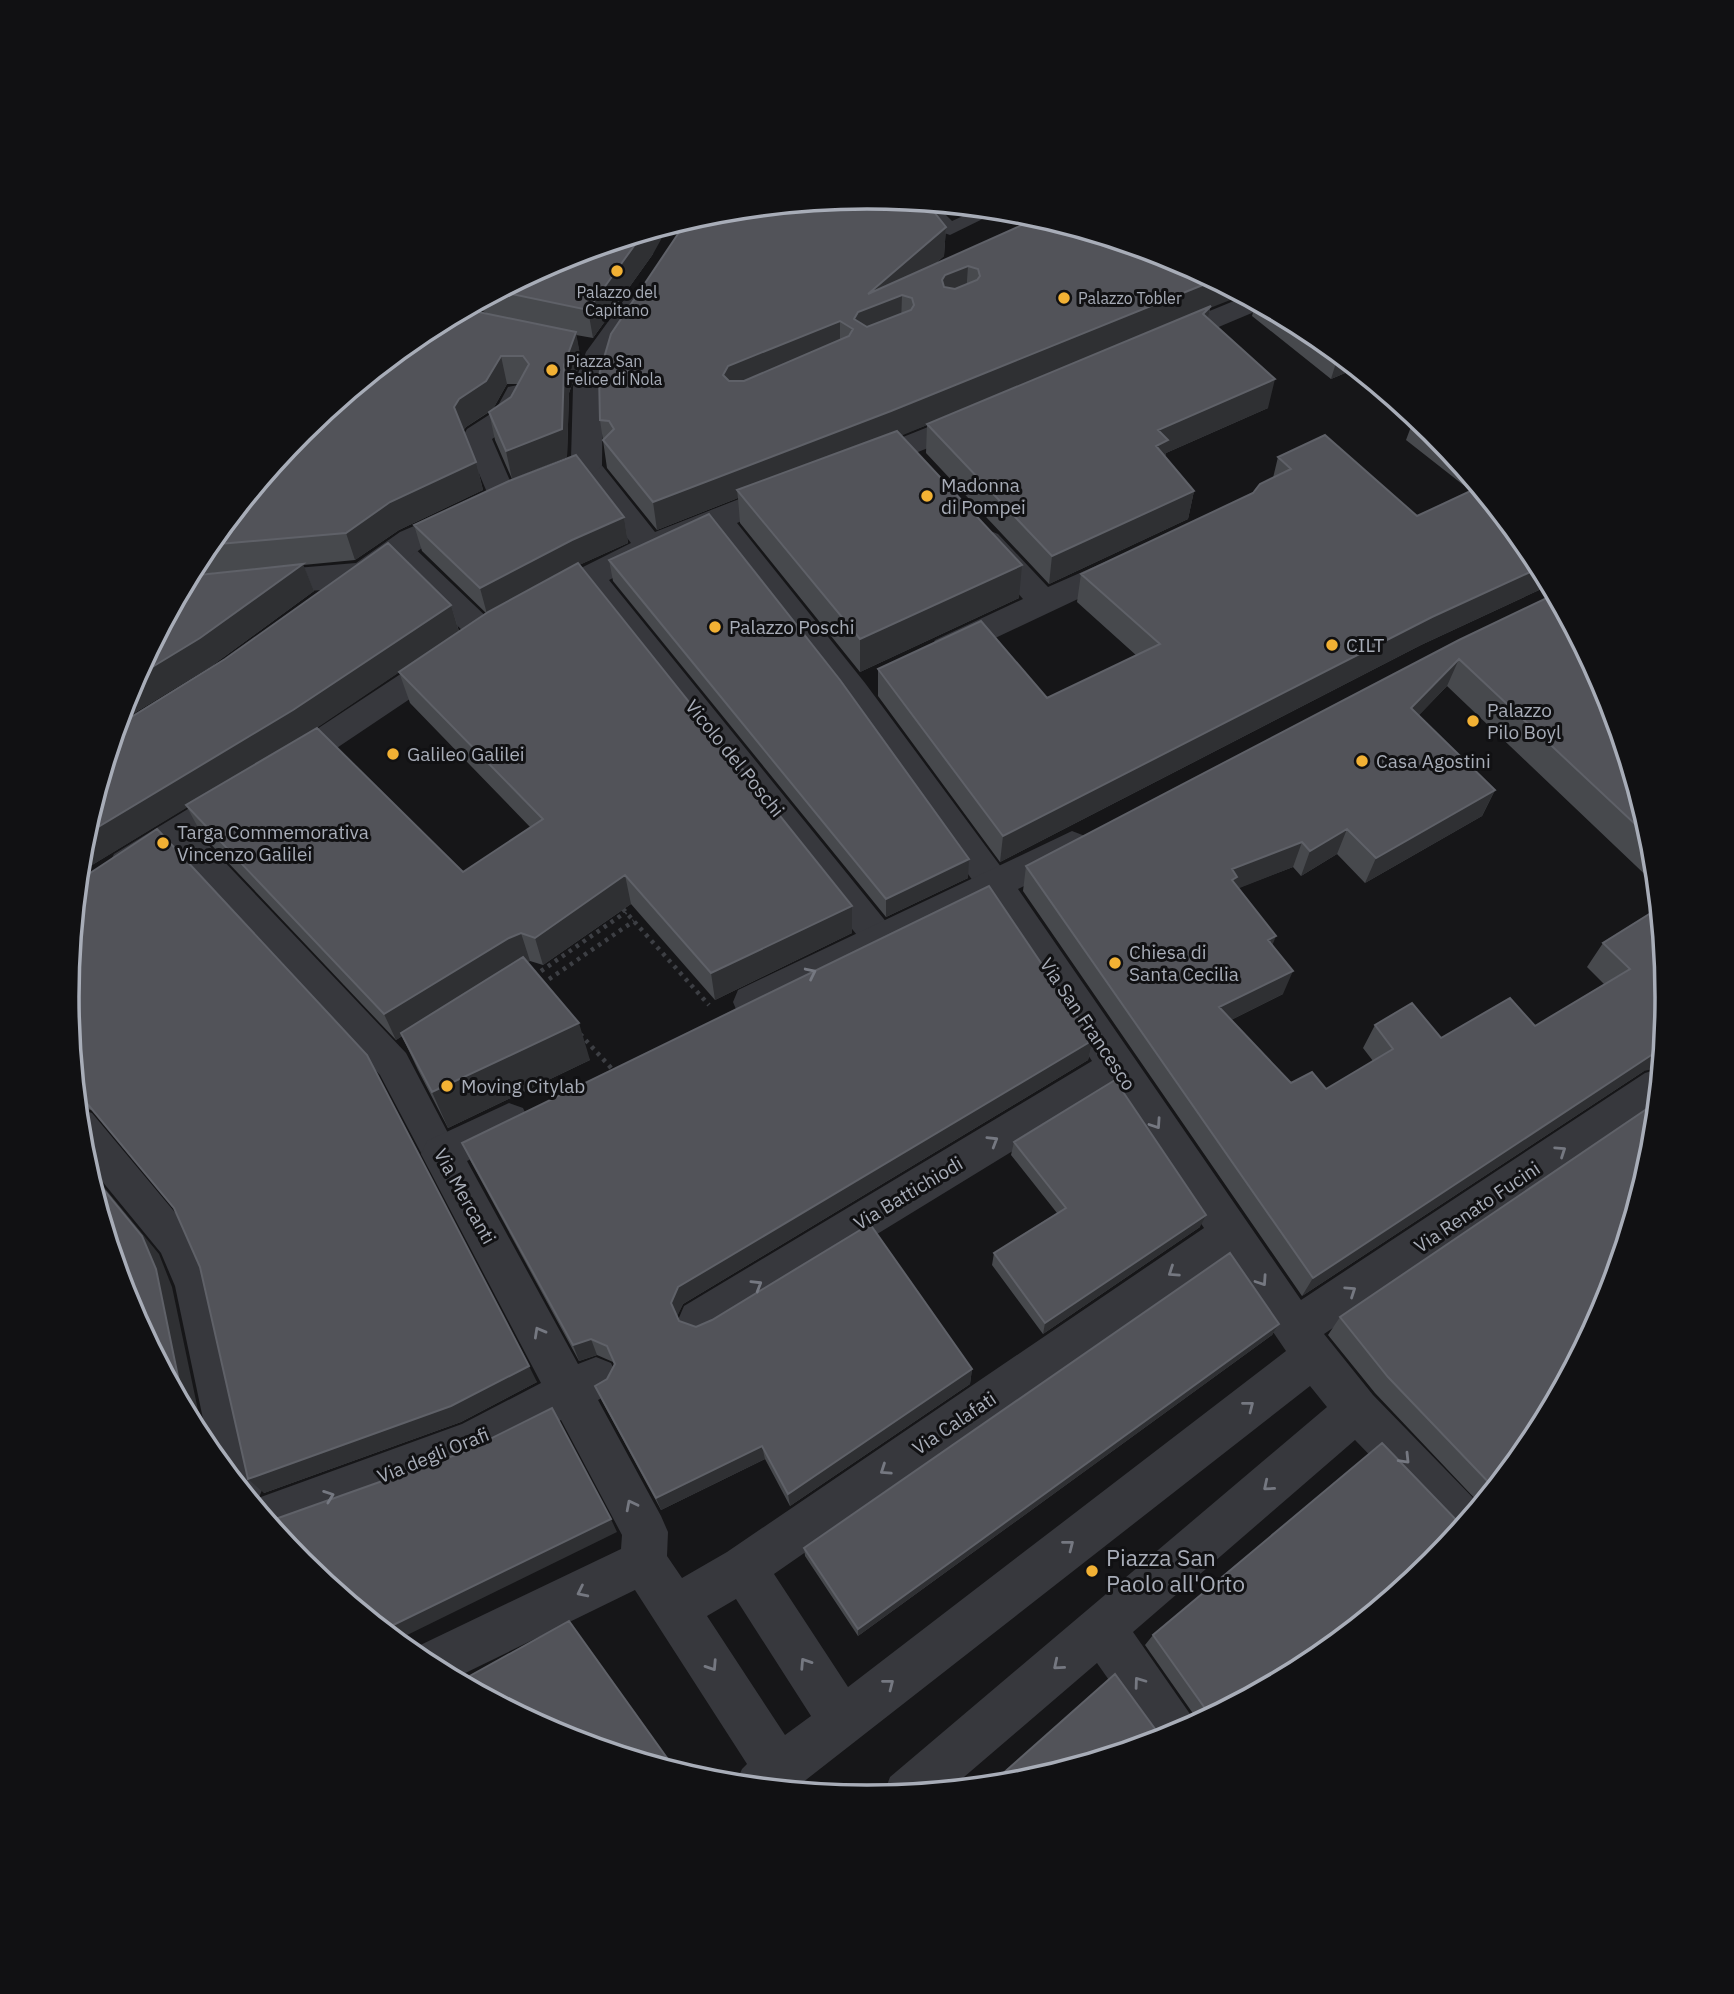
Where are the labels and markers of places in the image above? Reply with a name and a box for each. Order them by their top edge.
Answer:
marker: Palazzo del Capitano [609,263,625,279]
place label: Palazzo del Capitano [577,282,657,320]
place label: Palazzo Tobler [1078,288,1182,308]
marker: Palazzo Tobler [1056,290,1072,306]
place label: Piazza San Felice di Nola [566,351,663,389]
marker: Piazza San Felice di Nola [544,362,560,378]
place label: Madonna di Pompei [941,473,1026,519]
marker: Madonna di Pompei [919,488,935,504]
place label: Palazzo Poschi [729,615,854,639]
marker: Palazzo Poschi [707,619,723,635]
place label: CILT [1346,633,1385,657]
marker: CILT [1324,637,1340,653]
place label: Palazzo Pilo Boyl [1487,698,1561,744]
marker: Palazzo Pilo Boyl [1465,713,1481,729]
place label: Galileo Galilei [407,742,525,766]
marker: Galileo Galilei [385,746,401,762]
place label: Casa Agostini [1376,749,1491,773]
marker: Casa Agostini [1354,753,1370,769]
place label: Targa Commemorativa Vincenzo Galilei [177,820,369,866]
marker: Targa Commemorativa Vincenzo Galilei [155,835,171,851]
place label: Chiesa di Santa Cecilia [1129,940,1239,986]
marker: Chiesa di Santa Cecilia [1107,955,1123,971]
place label: Moving Citylab [461,1074,585,1098]
marker: Moving Citylab [439,1078,455,1094]
place label: Piazza San Paolo all'Orto [1106,1542,1245,1598]
marker: Piazza San Paolo all'Orto [1084,1563,1100,1579]

